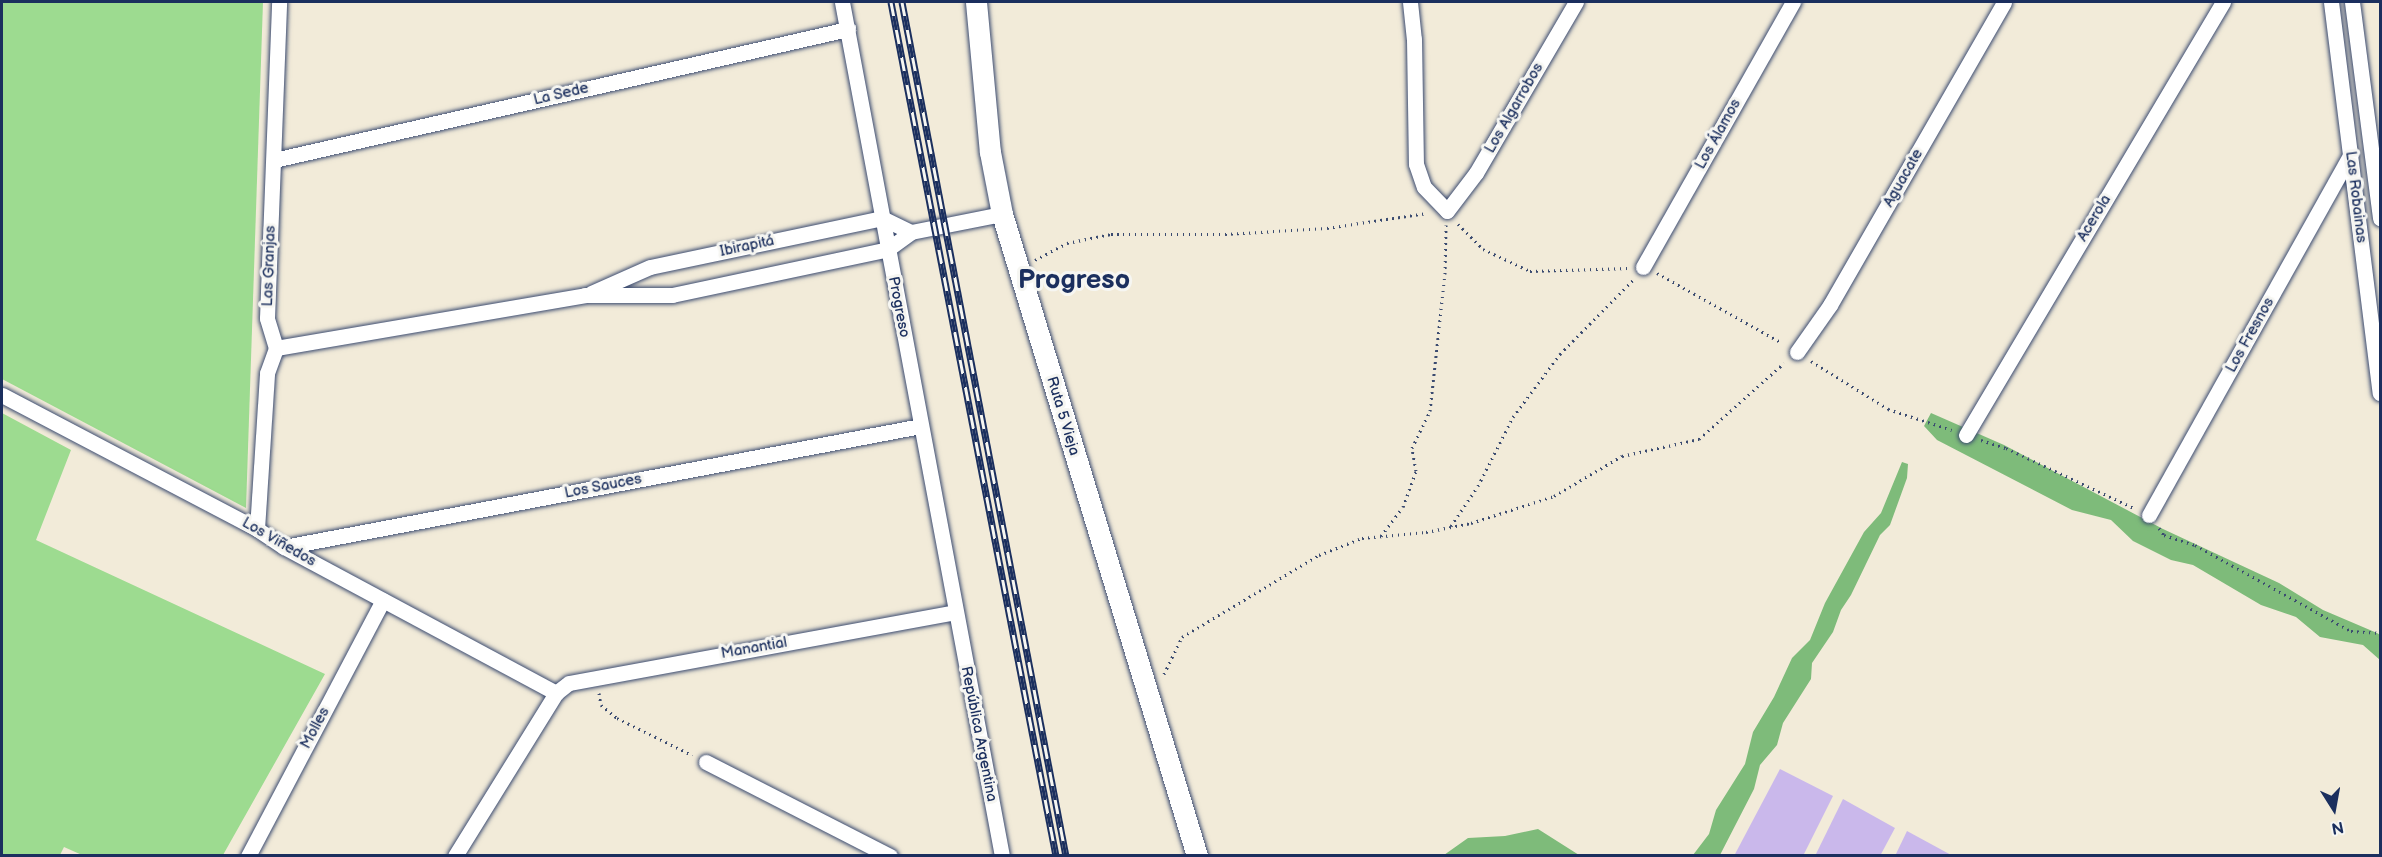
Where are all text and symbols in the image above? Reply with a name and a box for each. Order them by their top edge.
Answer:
street label: Los Algarrobos [1481,60,1547,156]
street label: La Sede [532,79,590,109]
street label: Los Álamos [1691,96,1745,172]
street label: Aguacate [1879,146,1927,210]
street label: Las Robainas [2341,150,2371,244]
street label: Acerola [2073,191,2115,245]
street label: Las Granjas [259,225,279,307]
street label: Ibirapitá [718,231,776,261]
district label: Progreso [1018,265,1130,297]
street label: Progreso [884,275,914,339]
street label: Los Fresnos [2222,294,2278,376]
street label: Ruta 5 Vieja [1042,374,1084,458]
street label: Los Sauces [563,470,643,502]
street label: Los Viñedos [239,513,319,571]
street label: Manantial [720,633,788,663]
street label: República Argentina [957,665,1001,803]
street label: Molles [297,704,333,752]
north arrow [2304,779,2364,839]
text: N [2330,817,2345,838]

